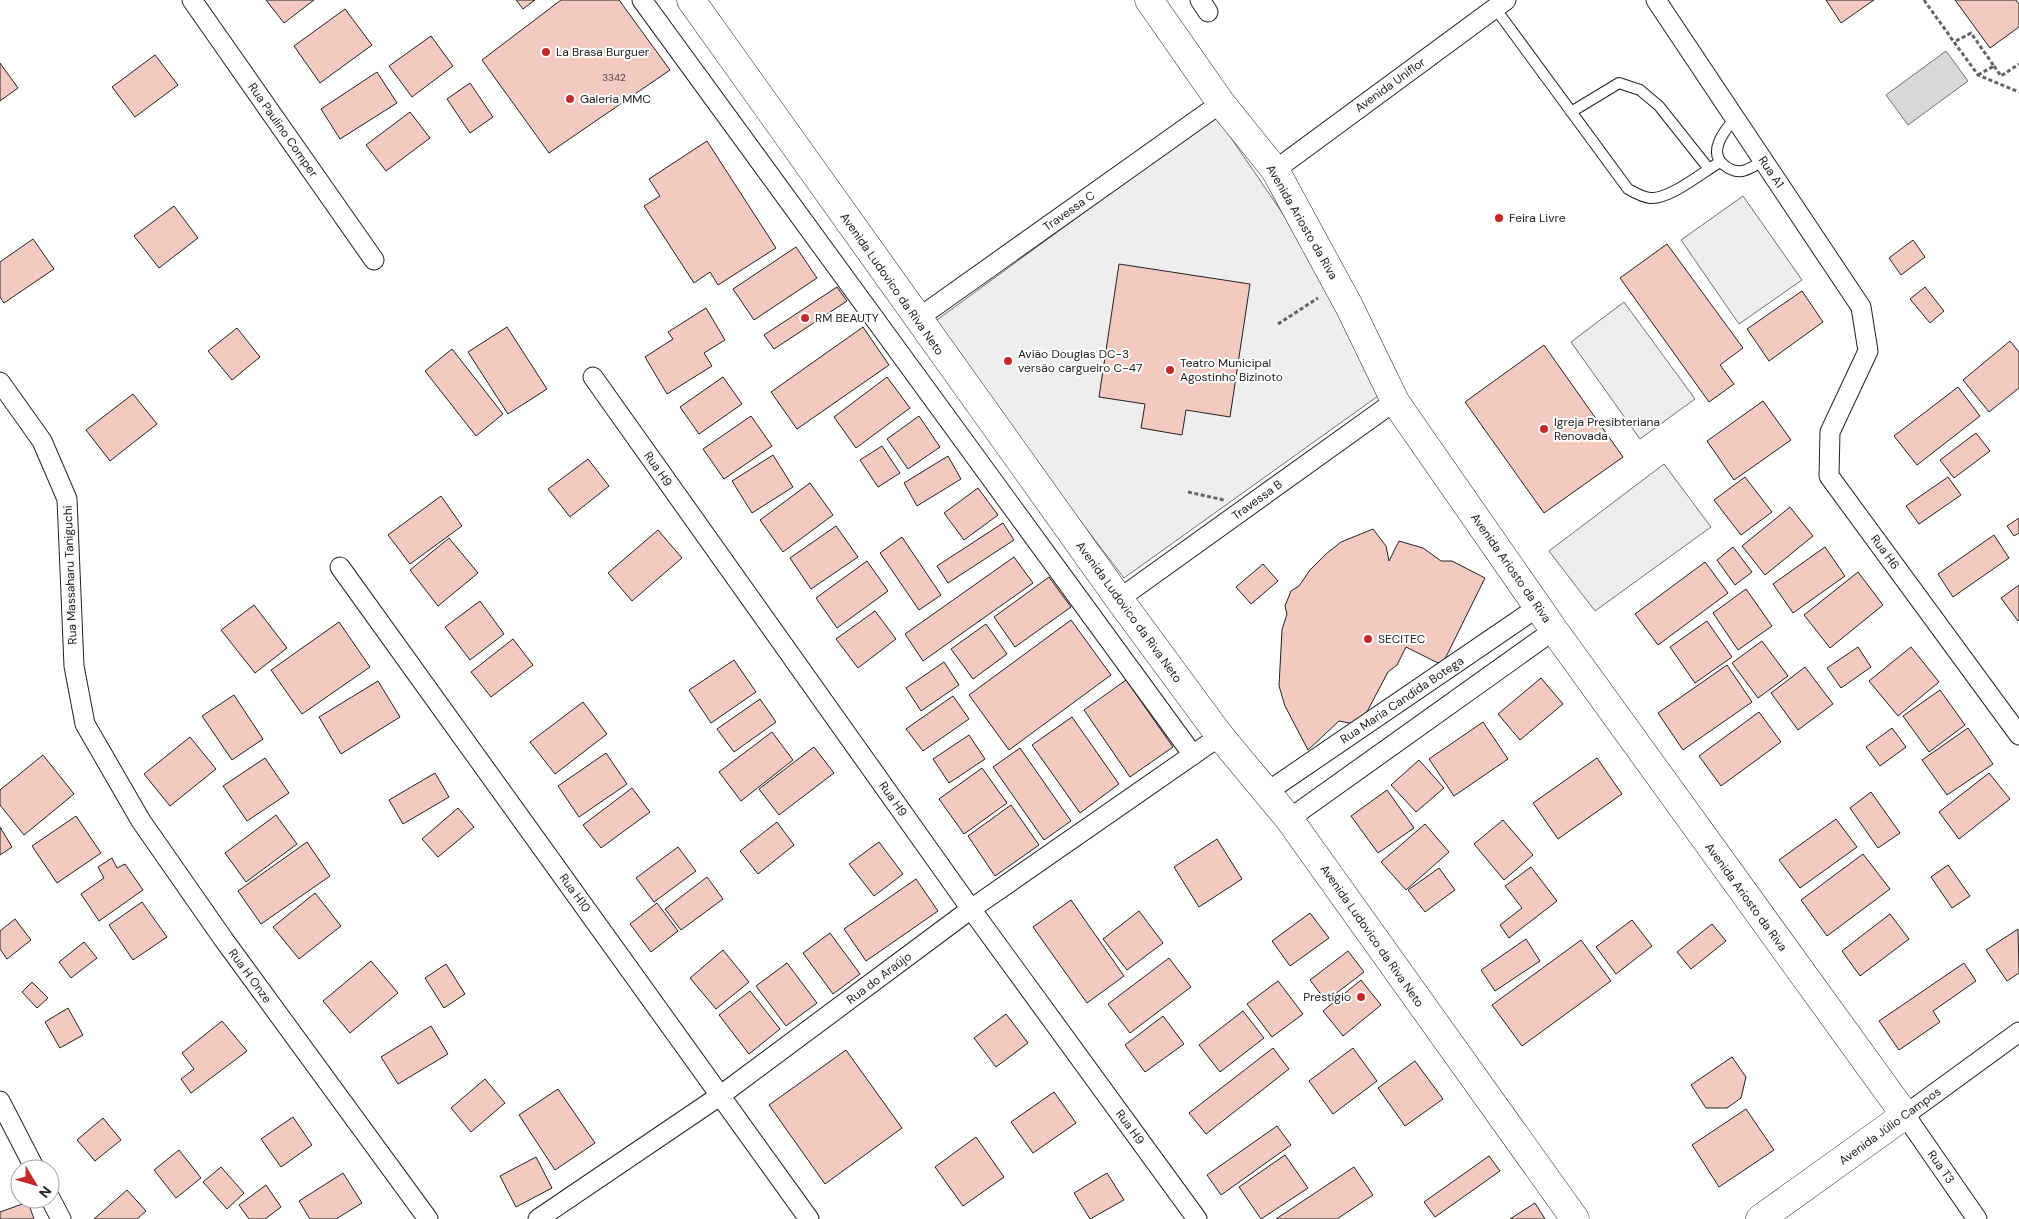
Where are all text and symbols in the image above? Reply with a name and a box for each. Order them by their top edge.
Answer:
place label: La Brasa Burguer [556,44,650,60]
marker: La Brasa Burguer [540,46,552,58]
street label: Avenida Uniflor [1352,54,1429,116]
house number: 3342 [602,71,626,84]
street label: Rua Paulino Comper [244,80,322,181]
place label: Galeria MMC [580,91,651,107]
marker: Galeria MMC [564,93,576,105]
street label: Rua A1 [1755,153,1787,191]
street label: Avenida Ariosto da Riva [1263,162,1341,282]
street label: Travessa C [1040,187,1098,235]
street label: Avenida Ludovico da Riva Neto [836,210,948,358]
place label: Feira Livre [1509,210,1566,226]
marker: Feira Livre [1493,212,1505,224]
place label: RM BEAUTY [815,310,879,326]
marker: RM BEAUTY [799,312,811,324]
place label: Avião Douglas DC-3 versão cargueiro C-47 [1018,346,1142,376]
marker: Avião Douglas DC-3 versão cargueiro C-47 [1002,355,1014,367]
place label: Teatro Municipal Agostinho Bizinoto [1180,355,1283,385]
marker: Teatro Municipal Agostinho Bizinoto [1164,364,1176,376]
place label: Igreja Presibteriana Renovada [1554,414,1660,444]
marker: Igreja Presibteriana Renovada [1538,423,1550,435]
street label: Rua H9 [640,448,676,490]
street label: Travessa B [1229,476,1285,524]
street label: Rua Massaharu Taniguchi [60,505,80,645]
street label: Avenida Ariosto da Riva [1467,510,1555,626]
street label: Rua H6 [1867,531,1903,573]
street label: Avenida Ludovico da Riva Neto [1072,538,1186,686]
place label: SECITEC [1378,631,1426,647]
marker: SECITEC [1362,633,1374,645]
street label: Rua Maria Candida Botega [1337,653,1467,747]
street label: Rua H9 [875,778,911,820]
street label: Avenida Ariosto da Riva [1701,840,1791,954]
street label: Avenida Ludovico da Riva Neto [1316,862,1428,1010]
street label: Rua H10 [556,871,594,915]
street label: Rua H Onze [225,946,275,1007]
street label: Rua do Araújo [843,948,915,1008]
place label: Prestígio [1303,989,1351,1005]
marker: Prestígio [1355,991,1367,1003]
street label: Avenida Júlio Campos [1836,1084,1944,1168]
street label: Rua H9 [1112,1106,1148,1148]
street label: Rua T3 [1924,1147,1958,1187]
north arrow [10,1159,60,1209]
text: N [35,1182,55,1202]

